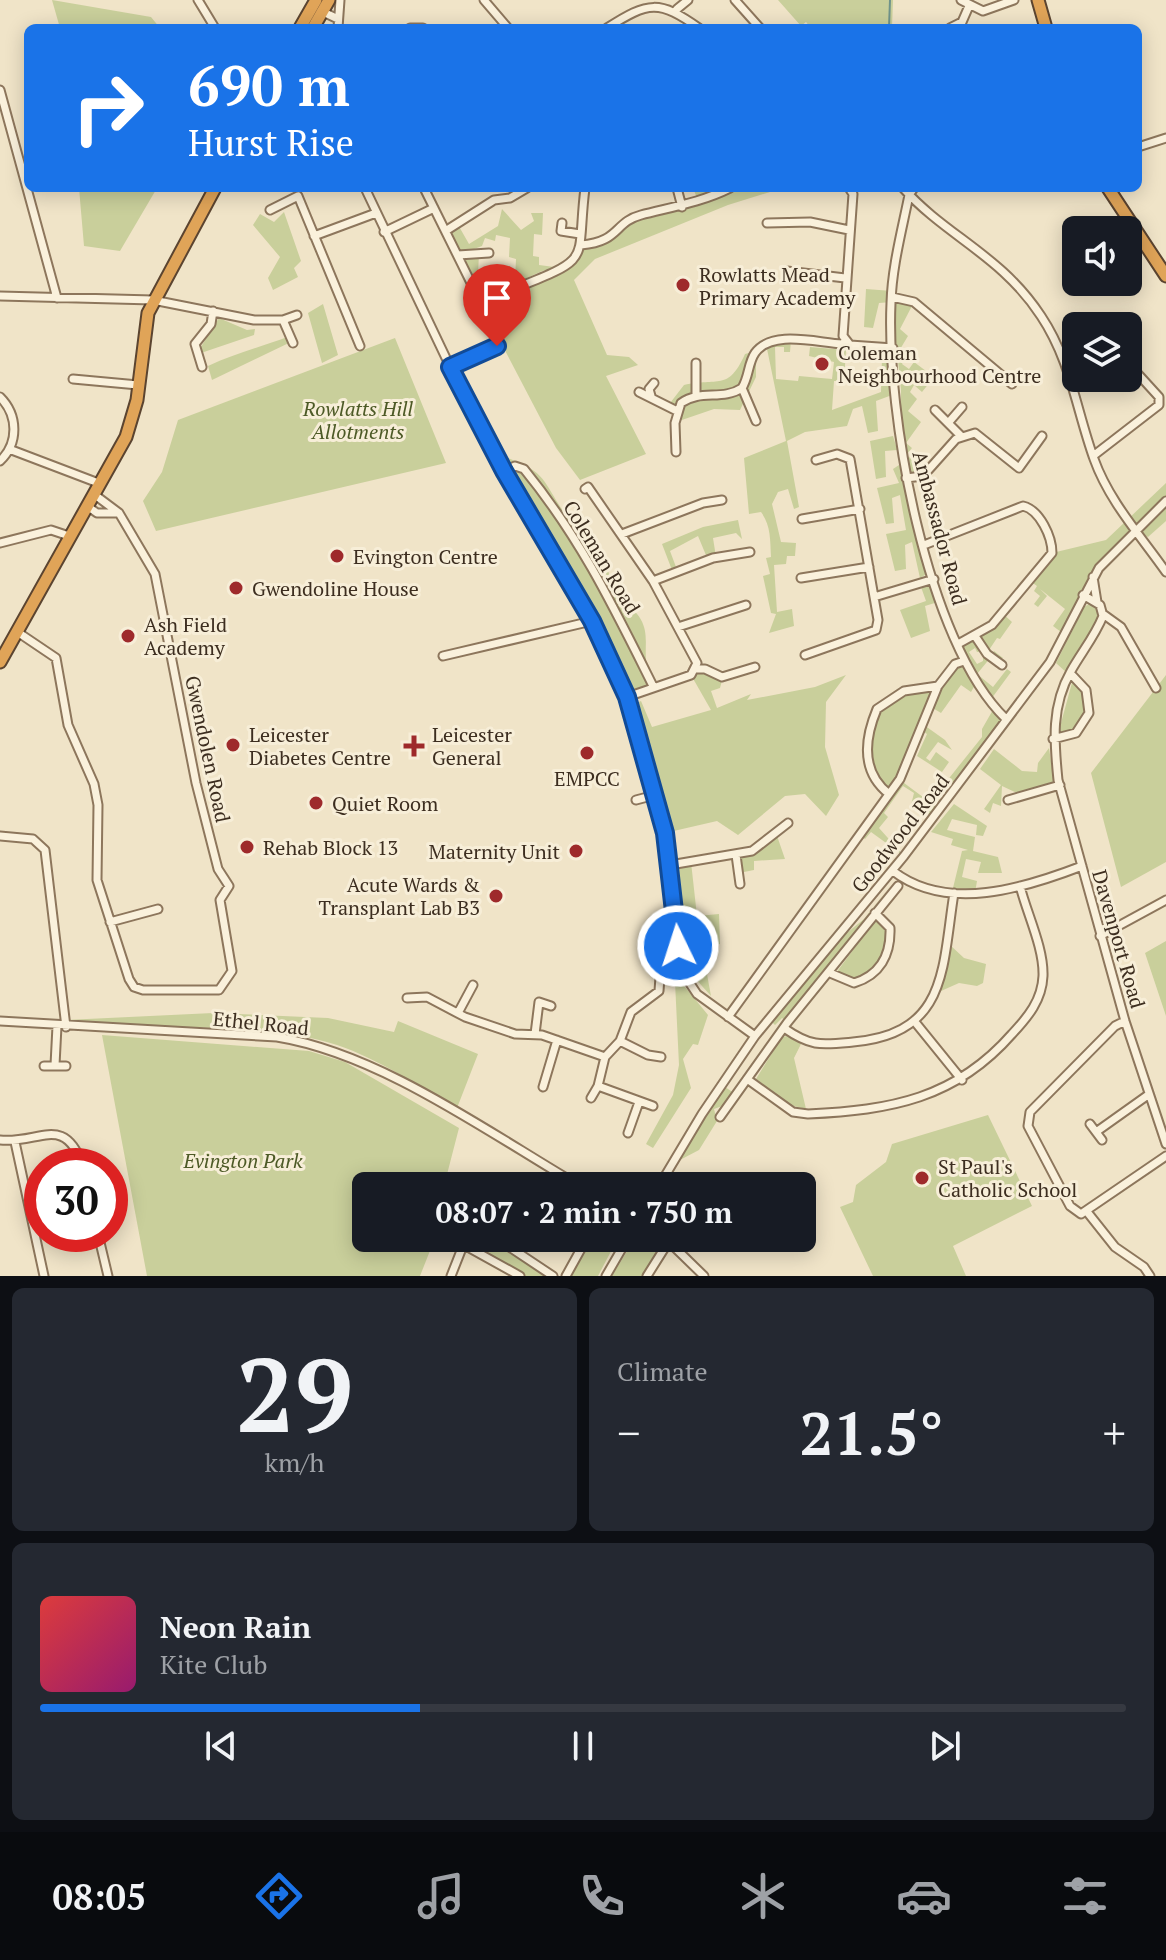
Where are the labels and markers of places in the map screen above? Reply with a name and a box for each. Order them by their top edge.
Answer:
place label: Rowlatts Mead Primary Academy [699,261,856,311]
pin [463,264,531,346]
marker: Rowlatts Mead Primary Academy [674,276,692,294]
place label: Coleman Neighbourhood Centre [838,339,1041,389]
marker: Coleman Neighbourhood Centre [813,355,831,373]
place label: Evington Centre [353,543,498,570]
marker: Evington Centre [328,547,346,565]
place label: Gwendoline House [252,575,419,602]
marker: Gwendoline House [227,579,245,597]
place label: Ash Field Academy [144,611,227,661]
marker: Ash Field Academy [119,627,137,645]
place label: Leicester Diabetes Centre [249,721,391,771]
place label: Leicester General [432,721,512,771]
marker: Leicester General [403,735,425,757]
marker: Leicester Diabetes Centre [224,736,242,754]
marker: EMPCC [578,744,596,762]
place label: EMPCC [554,765,620,792]
place label: Quiet Room [332,790,438,817]
marker: Quiet Room [307,794,325,812]
place label: Rehab Block 13 [263,834,398,861]
marker: Rehab Block 13 [238,838,256,856]
place label: Maternity Unit [428,838,561,865]
marker: Maternity Unit [567,842,585,860]
place label: Acute Wards & Transplant Lab B3 [319,871,480,921]
marker: Acute Wards & Transplant Lab B3 [487,887,505,905]
place label: St Paul's Catholic School [938,1153,1077,1203]
marker: St Paul's Catholic School [913,1169,931,1187]

